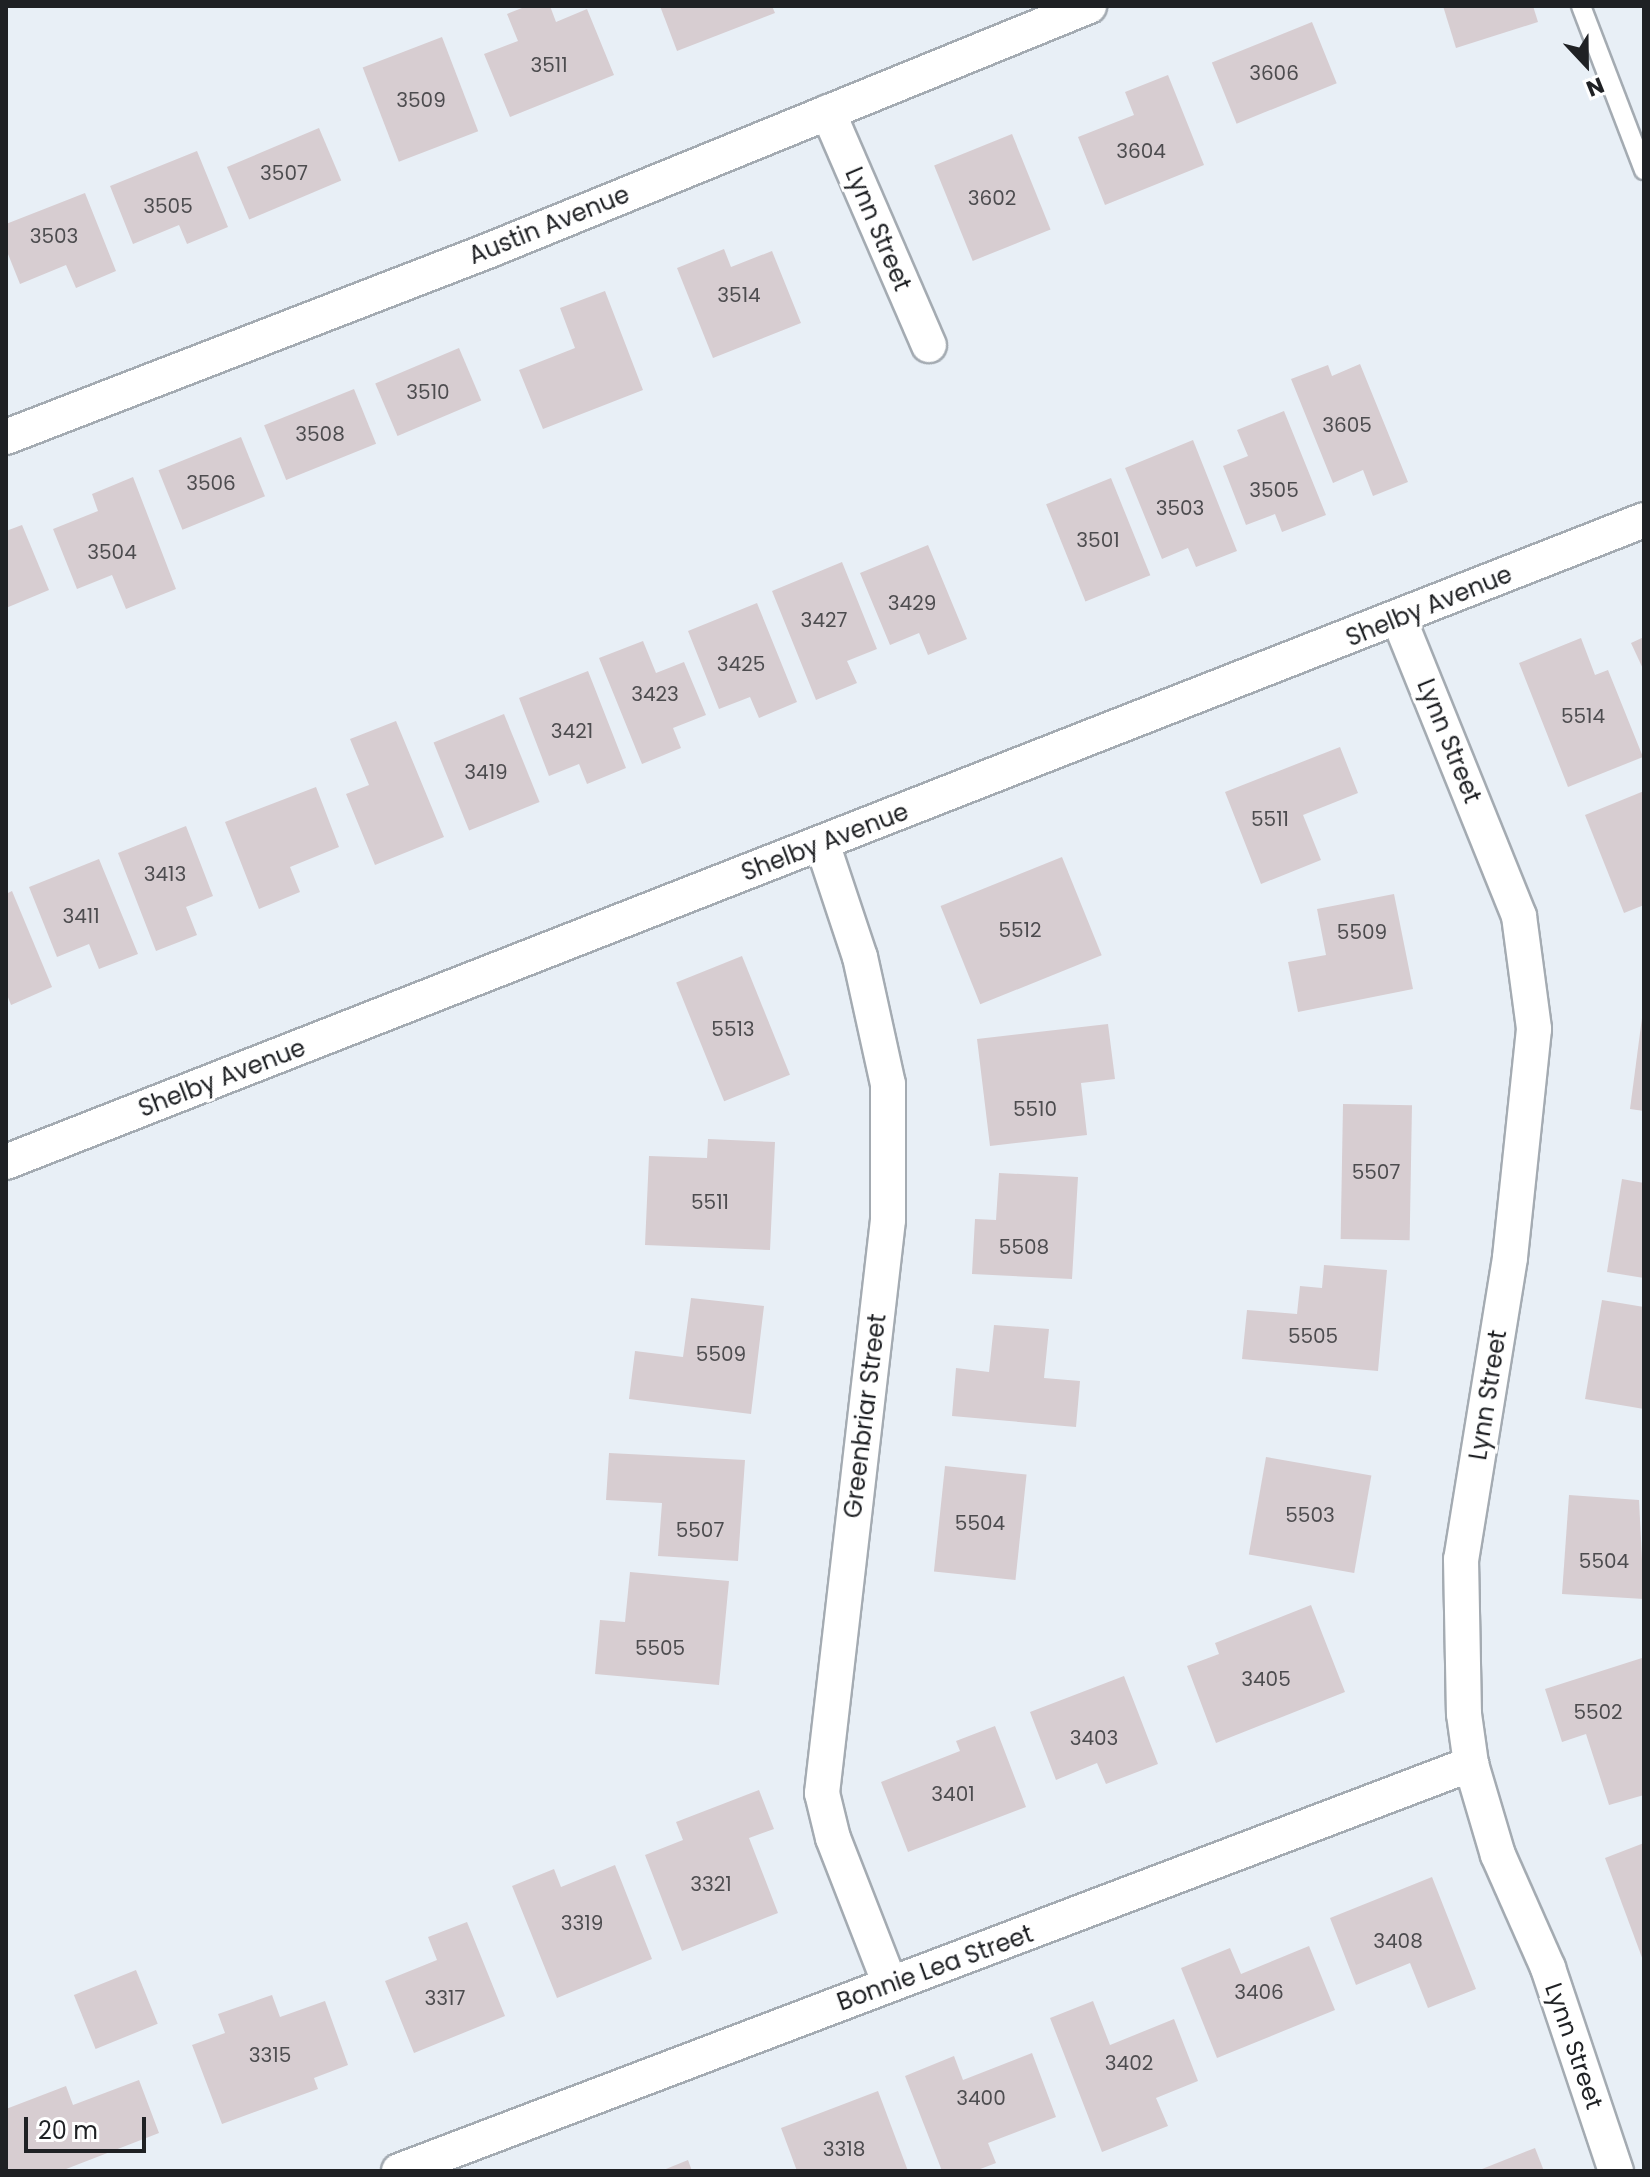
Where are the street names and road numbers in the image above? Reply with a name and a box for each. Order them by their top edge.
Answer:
street label: Lynn Street [839,163,917,295]
street label: Austin Avenue [465,180,633,270]
street label: Shelby Avenue [1342,560,1516,652]
street label: Lynn Street [1411,675,1487,807]
street label: Shelby Avenue [737,797,913,887]
street label: Shelby Avenue [134,1033,310,1123]
street label: Greenbriar Street [838,1312,892,1520]
street label: Lynn Street [1464,1328,1512,1462]
street label: Bonnie Lea Street [833,1919,1037,2017]
street label: Lynn Street [1539,1979,1609,2113]

